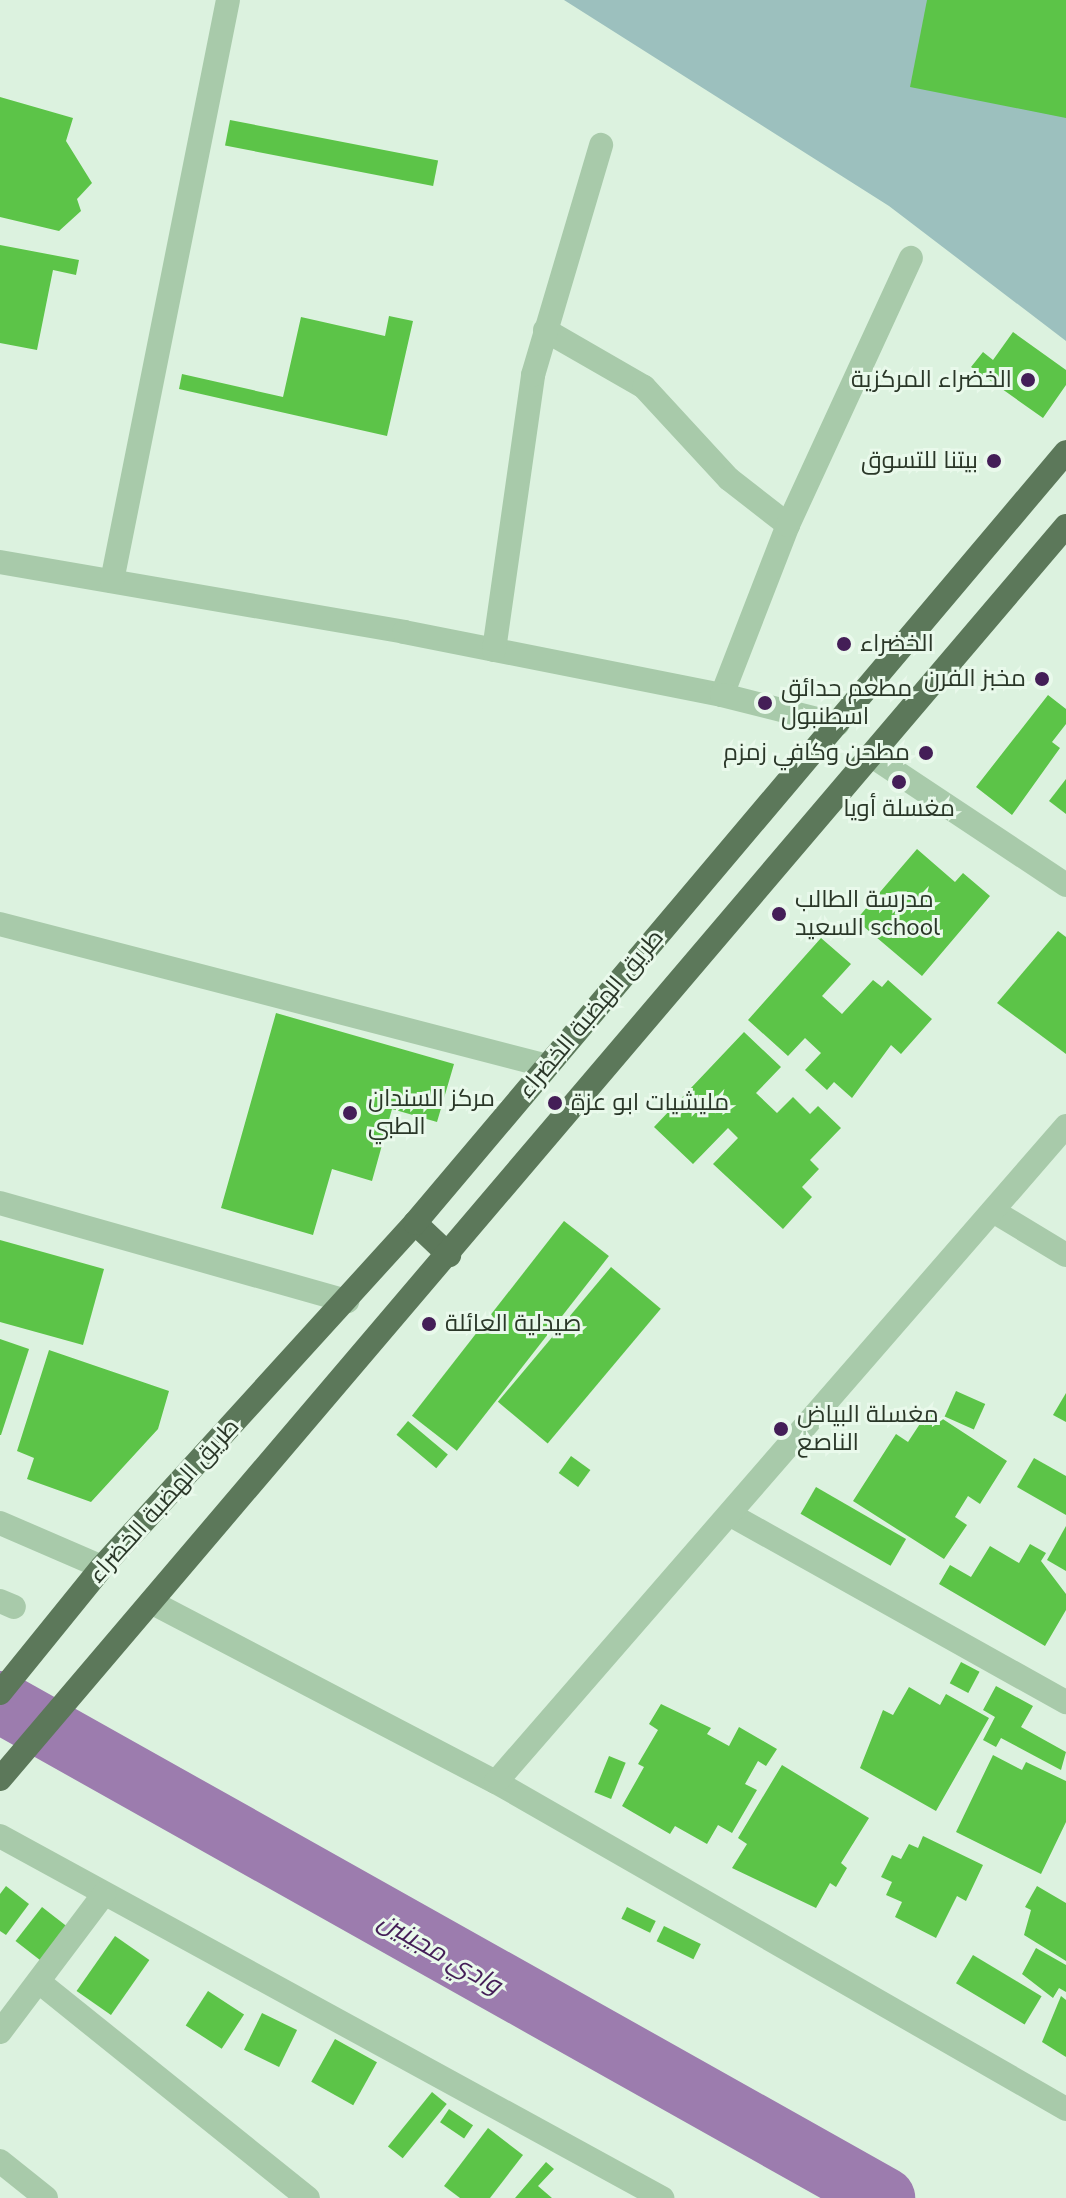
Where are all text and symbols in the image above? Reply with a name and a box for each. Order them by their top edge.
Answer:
place label: الخضراء المركزية [851,366,1012,394]
marker: الخضراء المركزية [1019,371,1037,389]
place label: بيتنا للتسوق [861,447,978,475]
marker: بيتنا للتسوق [985,452,1003,470]
place label: الخضراء [860,630,934,658]
marker: الخضراء [835,635,853,653]
place label: مخبز الفرن [924,665,1026,693]
marker: مخبز الفرن [1033,670,1051,688]
place label: مطعم حدائق اسطنبول [781,675,912,731]
marker: مطعم حدائق اسطنبول [756,694,774,712]
place label: مطحن وكافي زمزم [723,739,910,767]
marker: مطحن وكافي زمزم [917,744,935,762]
marker: مغسلة أويا [890,773,908,791]
place label: مغسلة أويا [843,795,955,823]
place label: مدرسة الطالب السعيد school [795,886,940,942]
marker: مدرسة الطالب السعيد school [770,905,788,923]
street label: طريق الهضبة الخضراء [512,924,670,1104]
place label: مركز السندان الطبي [368,1085,495,1141]
place label: مليشيات ابو عزة [571,1089,729,1117]
marker: مليشيات ابو عزة [546,1094,564,1112]
marker: مركز السندان الطبي [339,1102,361,1124]
place label: صيدلية العائلة [445,1310,581,1338]
marker: صيدلية العائلة [420,1315,438,1333]
place label: مغسلة البياض الناصع [797,1401,939,1457]
street label: طريق الهضبة الخضراء [83,1413,245,1589]
marker: مغسلة البياض الناصع [772,1420,790,1438]
water label: وادي مجينين [373,1905,507,2001]

